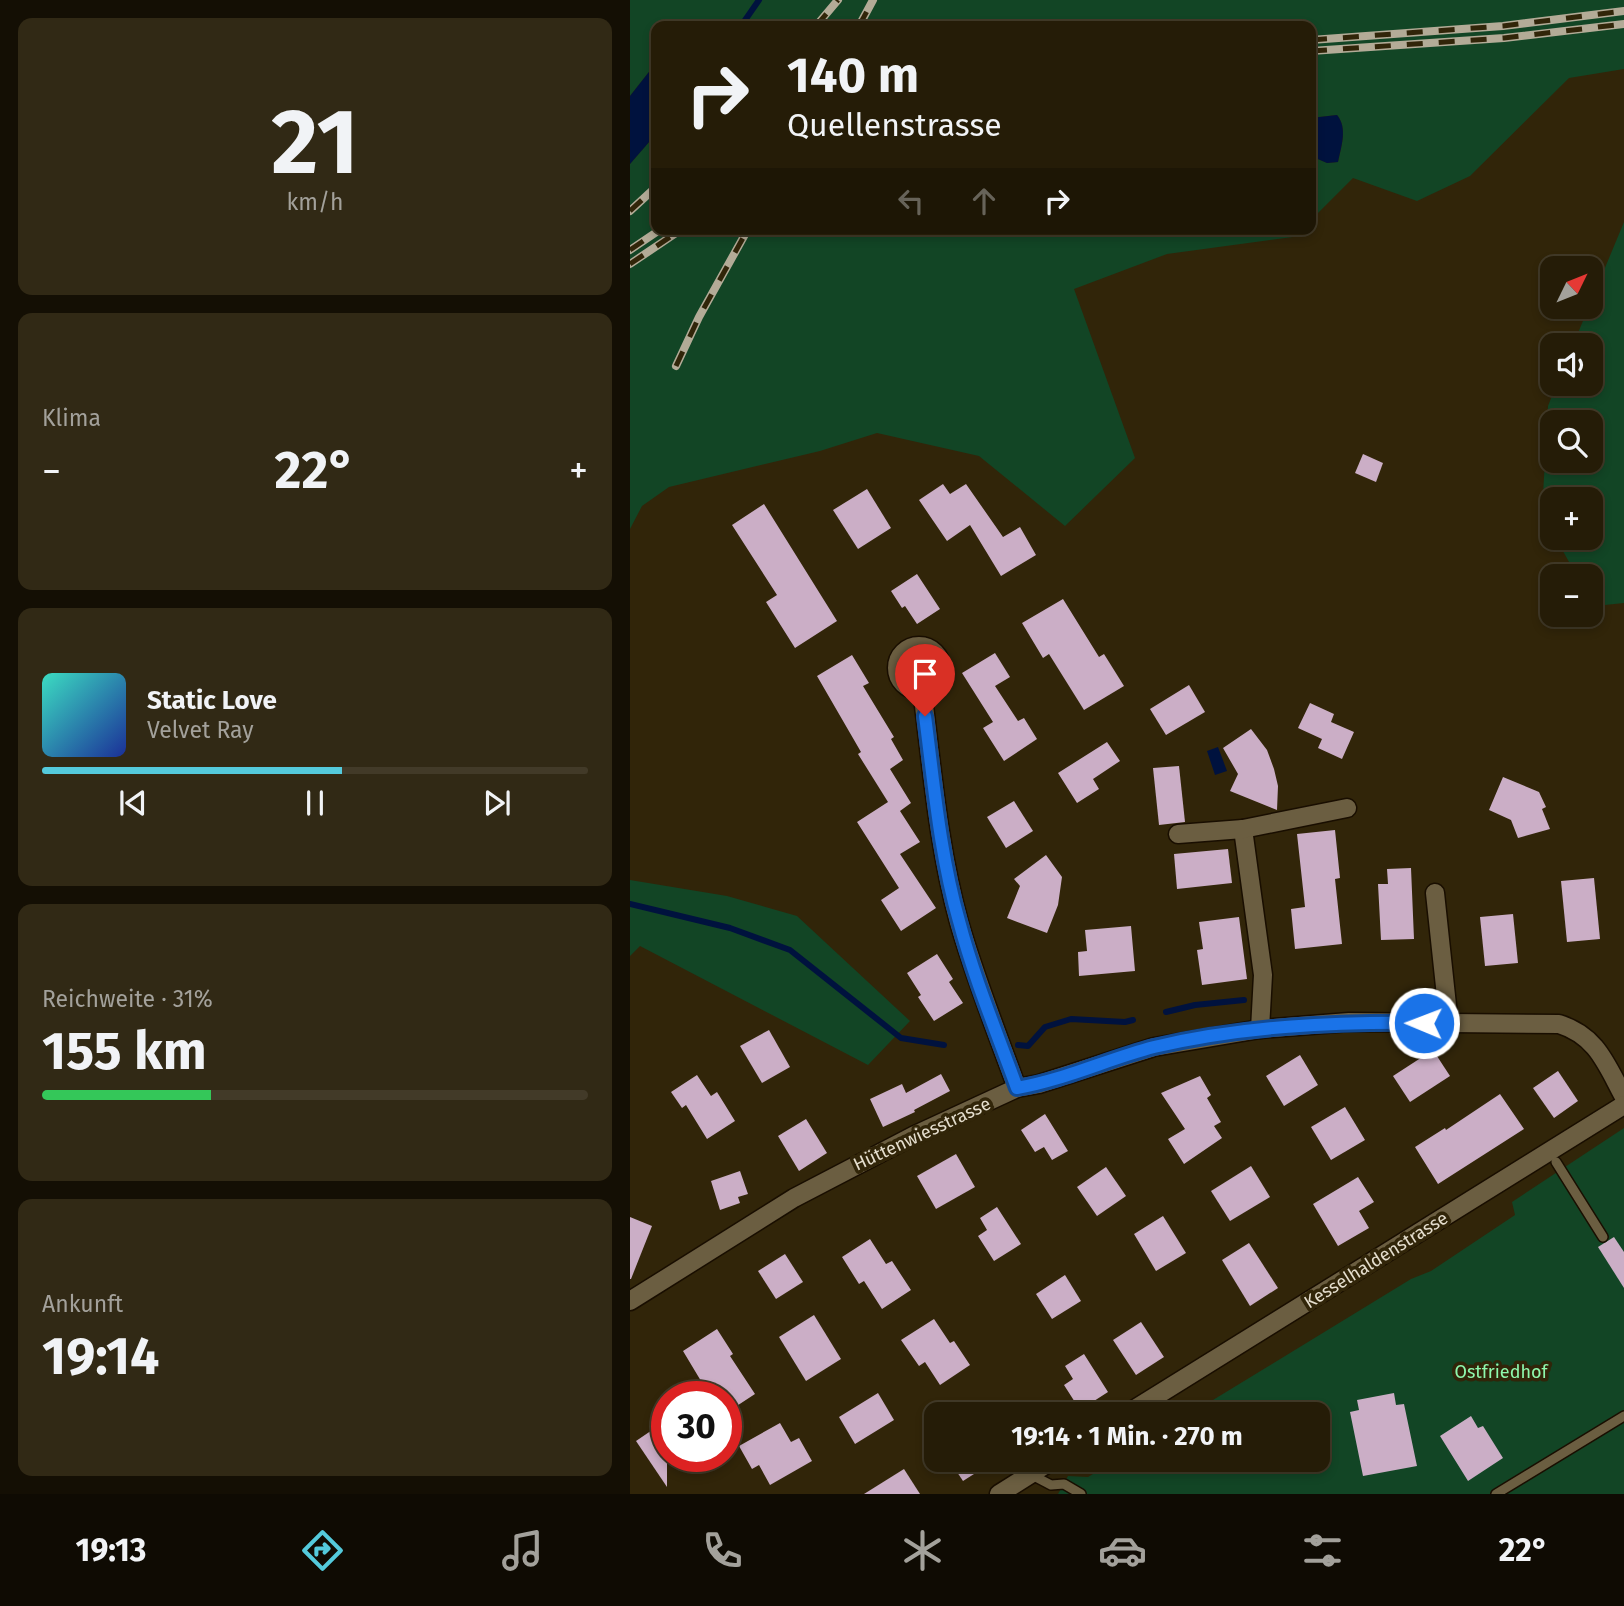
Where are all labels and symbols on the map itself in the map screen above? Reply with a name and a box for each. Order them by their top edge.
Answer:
north arrow [1540,256,1603,318]
pin [895,644,955,716]
position arrow [1387,986,1461,1060]
street label: Hüttenwiesstrasse [850,1093,994,1175]
street label: Kesselhaldenstrasse [1300,1207,1452,1313]
park label: Ostfriedhof [1454,1361,1550,1383]
speed limit sign: 30 [651,1381,742,1472]

